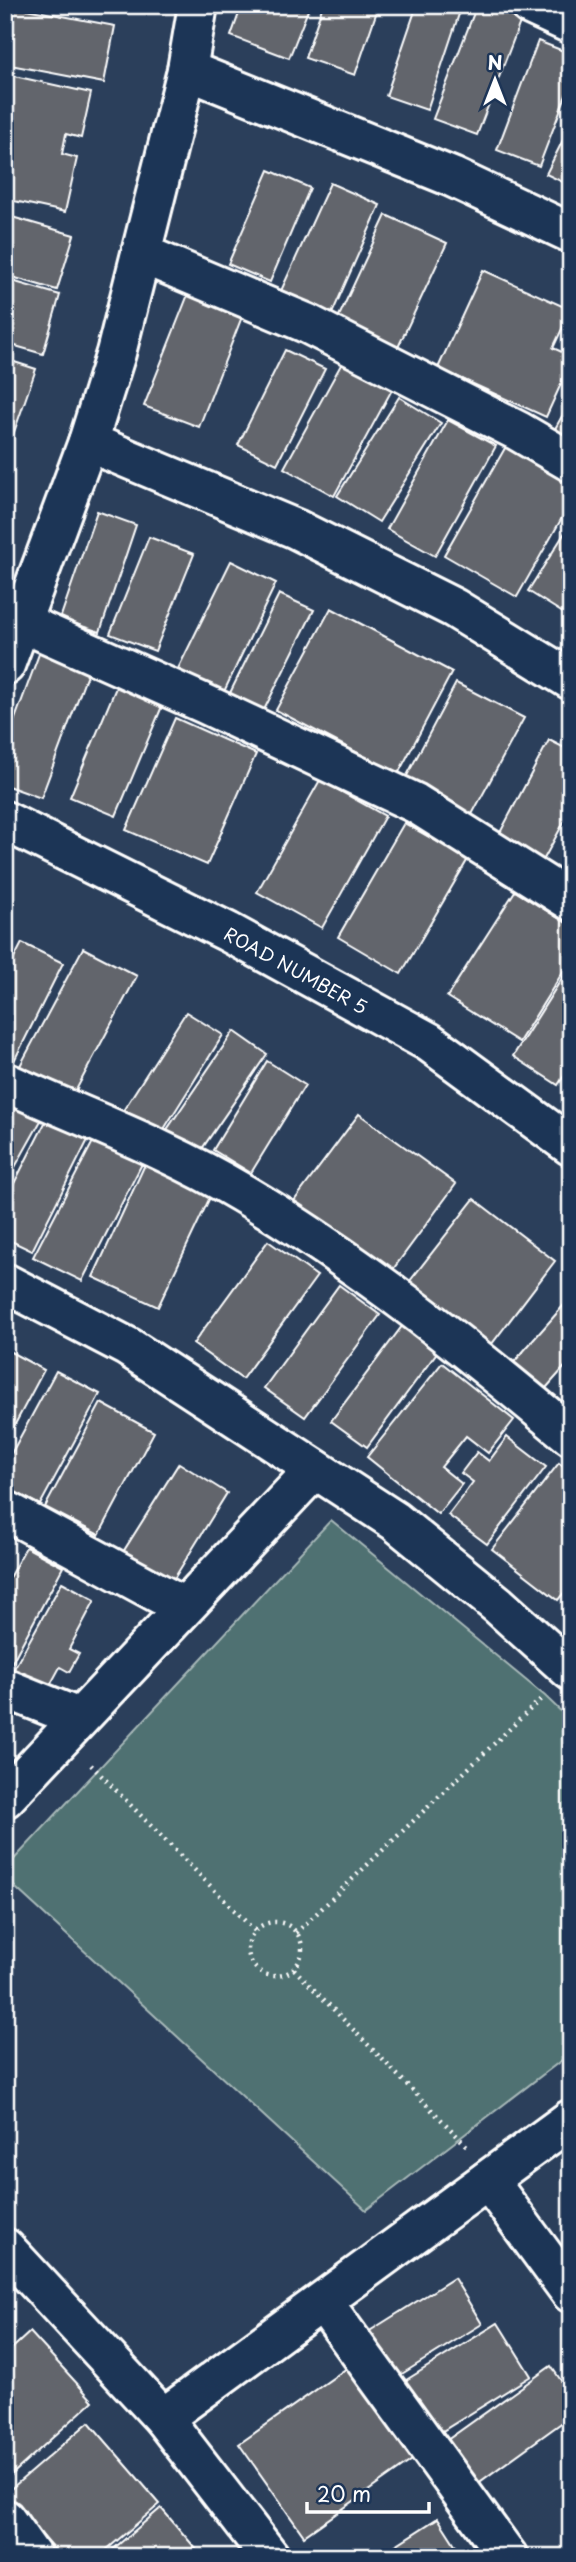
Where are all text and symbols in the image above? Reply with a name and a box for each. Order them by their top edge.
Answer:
north arrow [461,46,530,116]
text: N [487,48,503,76]
street label: ROAD NUMBER 5 [220,919,373,1020]
scale bar [307,2471,429,2515]
text: 20 m [317,2477,371,2509]

